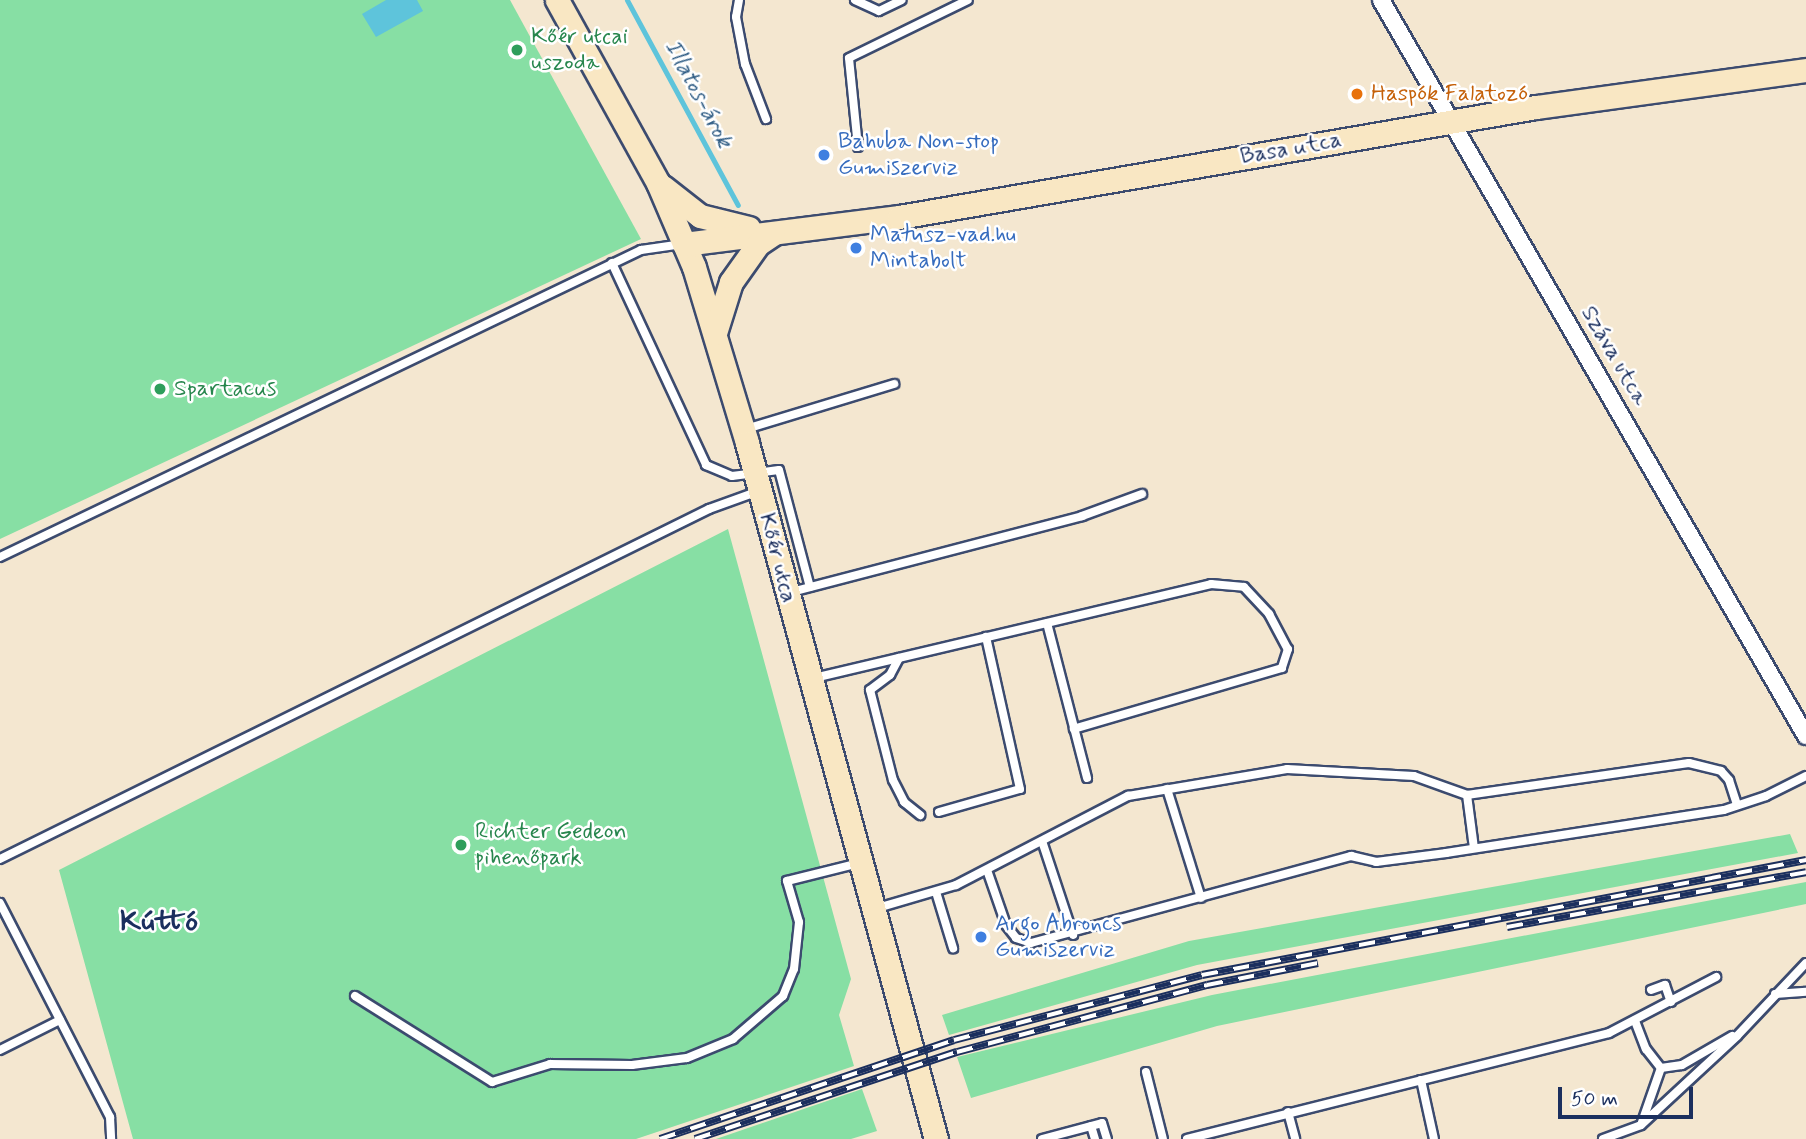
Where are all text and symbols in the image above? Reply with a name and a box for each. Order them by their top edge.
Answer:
place label: Kőér utcai uszoda [531,23,634,77]
water label: Illatos-árok [657,35,739,153]
marker: Kőér utcai uszoda [509,42,525,58]
place label: Haspók Falatozó [1371,80,1524,108]
marker: Haspók Falatozó [1349,86,1365,102]
street label: Basa utca [1239,127,1343,171]
place label: Bahuba Non-stop Gumiszerviz [838,128,999,182]
marker: Bahuba Non-stop Gumiszerviz [816,147,832,163]
place label: Matusz-vad.hu Mintabolt [870,221,1016,275]
marker: Matusz-vad.hu Mintabolt [848,240,864,256]
street label: Száva utca [1574,301,1654,411]
place label: Spartacus [174,375,276,403]
marker: Spartacus [152,381,168,397]
street label: Kőér utca [751,507,803,609]
place label: Richter Gedeon pihenőpark [475,818,632,872]
marker: Richter Gedeon pihenőpark [453,837,469,853]
district label: Kúttó [120,904,198,940]
place label: Argo Abroncs Gumiszerviz [995,910,1122,964]
marker: Argo Abroncs Gumiszerviz [973,929,989,945]
scale bar [1561,1072,1696,1116]
text: 50 m [1571,1085,1618,1113]

